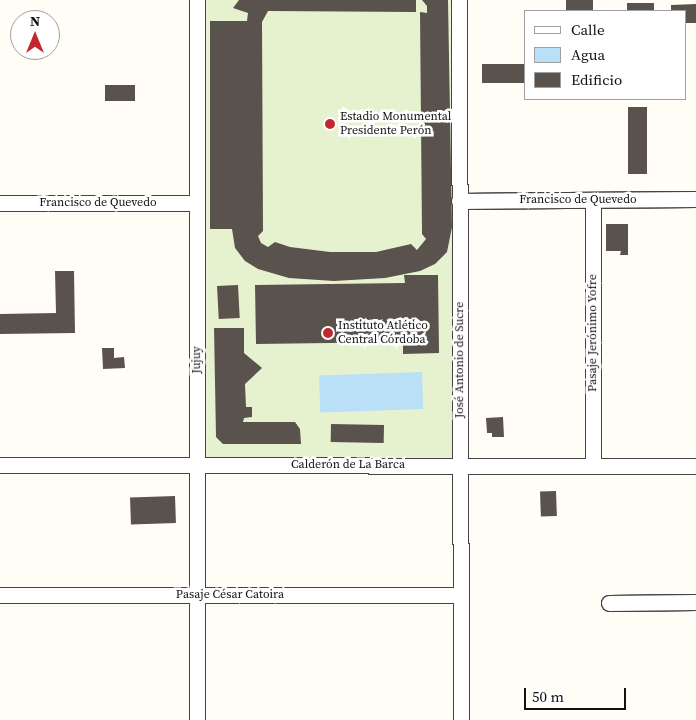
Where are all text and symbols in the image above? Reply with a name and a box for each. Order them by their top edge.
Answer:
north arrow [10,10,60,60]
legend [524,10,686,100]
text: N [30,11,40,31]
text: Calle [571,19,605,40]
text: Agua [571,44,605,65]
text: Edificio [571,69,622,90]
place label: Estadio Monumental Presidente Perón [340,110,451,138]
marker: Estadio Monumental Presidente Perón [324,118,336,130]
street label: Francisco de Quevedo [519,193,637,207]
street label: Francisco de Quevedo [39,196,157,210]
street label: Pasaje Jerónimo Yofre [586,274,600,392]
street label: José Antonio de Sucre [453,302,467,418]
place label: Instituto Atlético Central Córdoba [338,319,428,347]
marker: Instituto Atlético Central Córdoba [322,327,334,339]
street label: Jujuy [190,346,204,374]
street label: Calderón de La Barca [291,458,405,472]
street label: Pasaje César Catoira [176,588,284,602]
scale bar [526,678,628,710]
text: 50 m [532,686,564,707]

